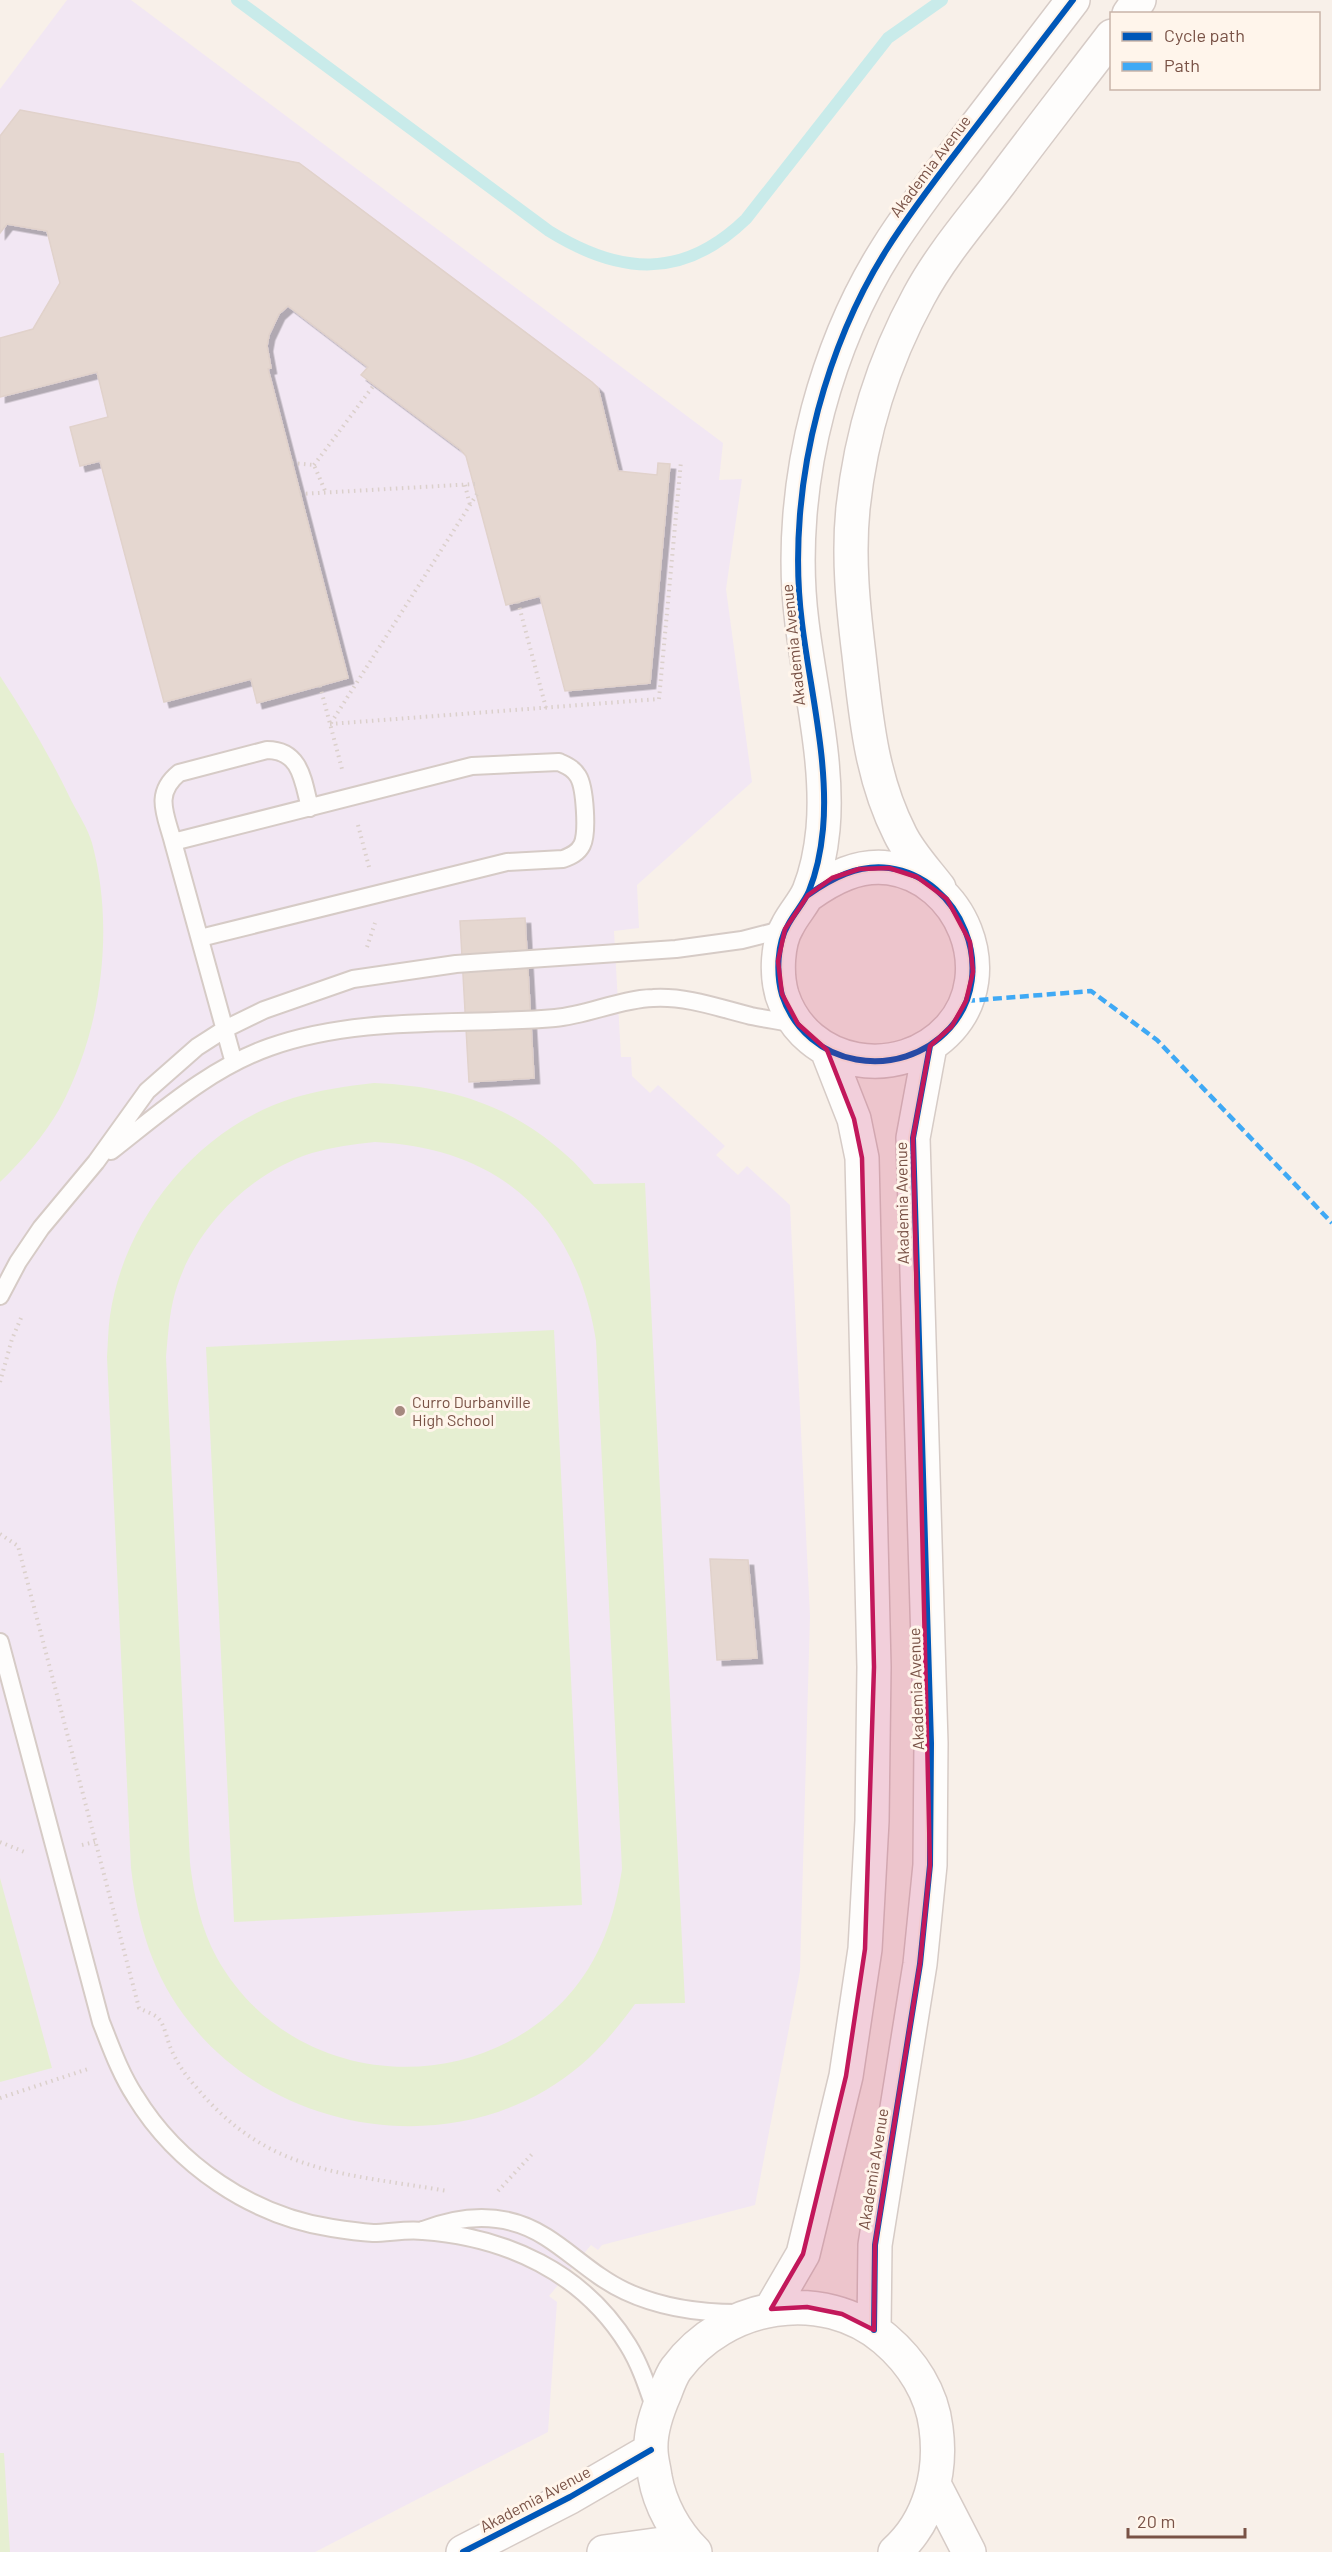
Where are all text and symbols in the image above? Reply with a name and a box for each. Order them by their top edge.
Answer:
legend [1110,12,1320,90]
text: Cycle path [1164,24,1245,46]
text: Path [1164,54,1200,76]
street label: Akademia Avenue [885,111,974,220]
street label: Akademia Avenue [777,583,808,707]
street label: Akademia Avenue [891,1142,912,1264]
place label: Curro Durbanville High School [412,1392,531,1429]
marker: Curro Durbanville High School [393,1404,407,1418]
street label: Akademia Avenue [904,1627,927,1751]
street label: Akademia Avenue [854,2107,891,2231]
street label: Akademia Avenue [476,2461,593,2536]
scale bar [1128,2501,1245,2539]
text: 20 m [1137,2510,1175,2532]

